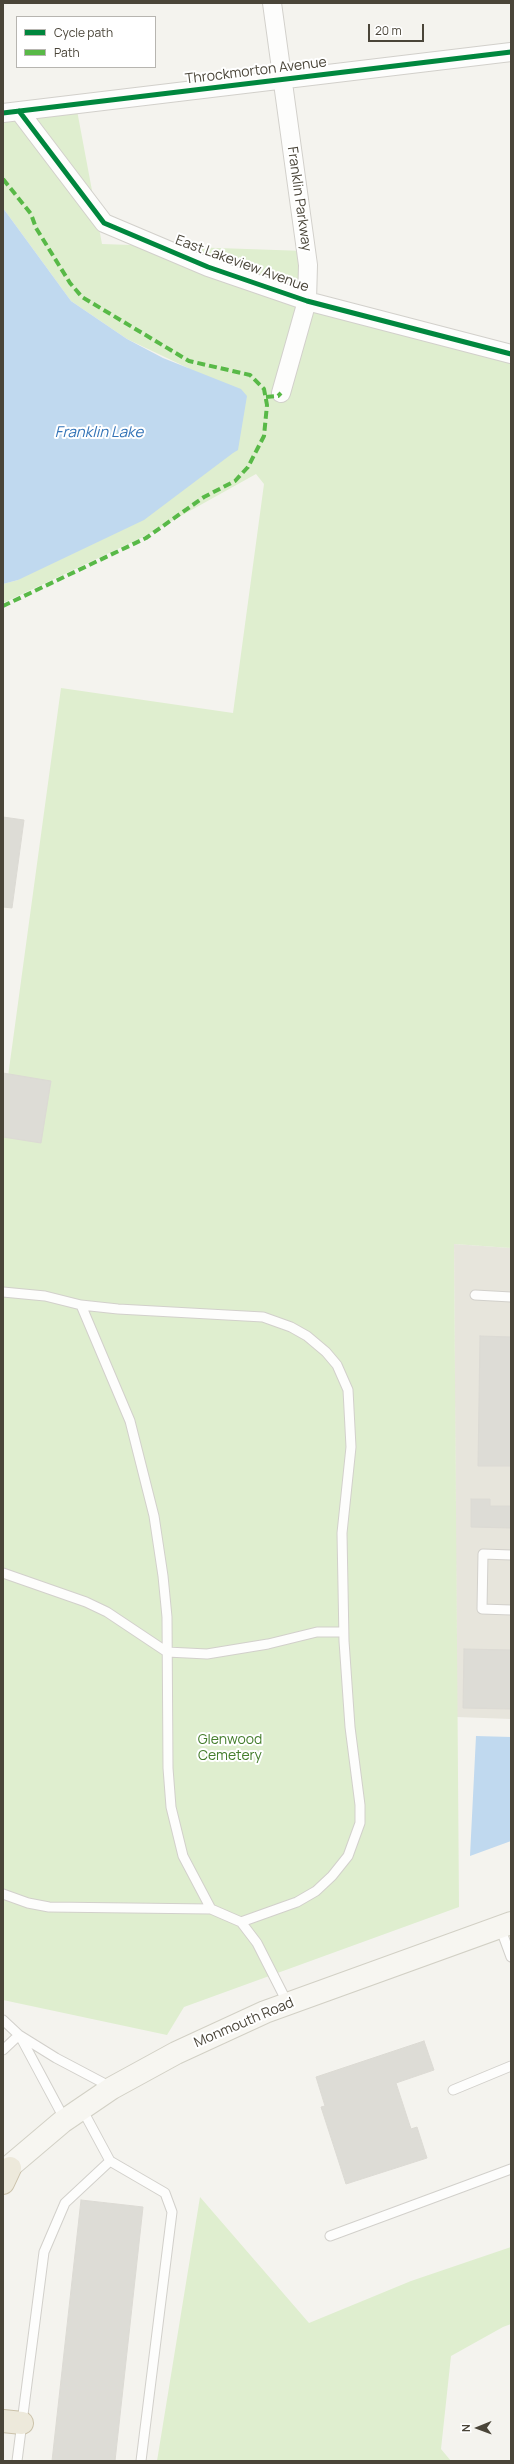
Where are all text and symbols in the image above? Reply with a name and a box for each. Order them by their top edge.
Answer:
legend [16,16,156,68]
scale bar [370,16,426,42]
text: 20 m [375,22,402,39]
text: Cycle path [54,24,113,41]
text: Path [54,44,80,61]
street label: Throckmorton Avenue [184,54,328,88]
street label: Franklin Parkway [283,146,315,252]
street label: East Lakeview Avenue [173,232,311,296]
water label: Franklin Lake [55,424,143,442]
park label: Glenwood Cemetery [198,1732,262,1764]
street label: Monmouth Road [192,1994,296,2052]
north arrow [458,2408,498,2448]
text: N [458,2424,473,2432]

